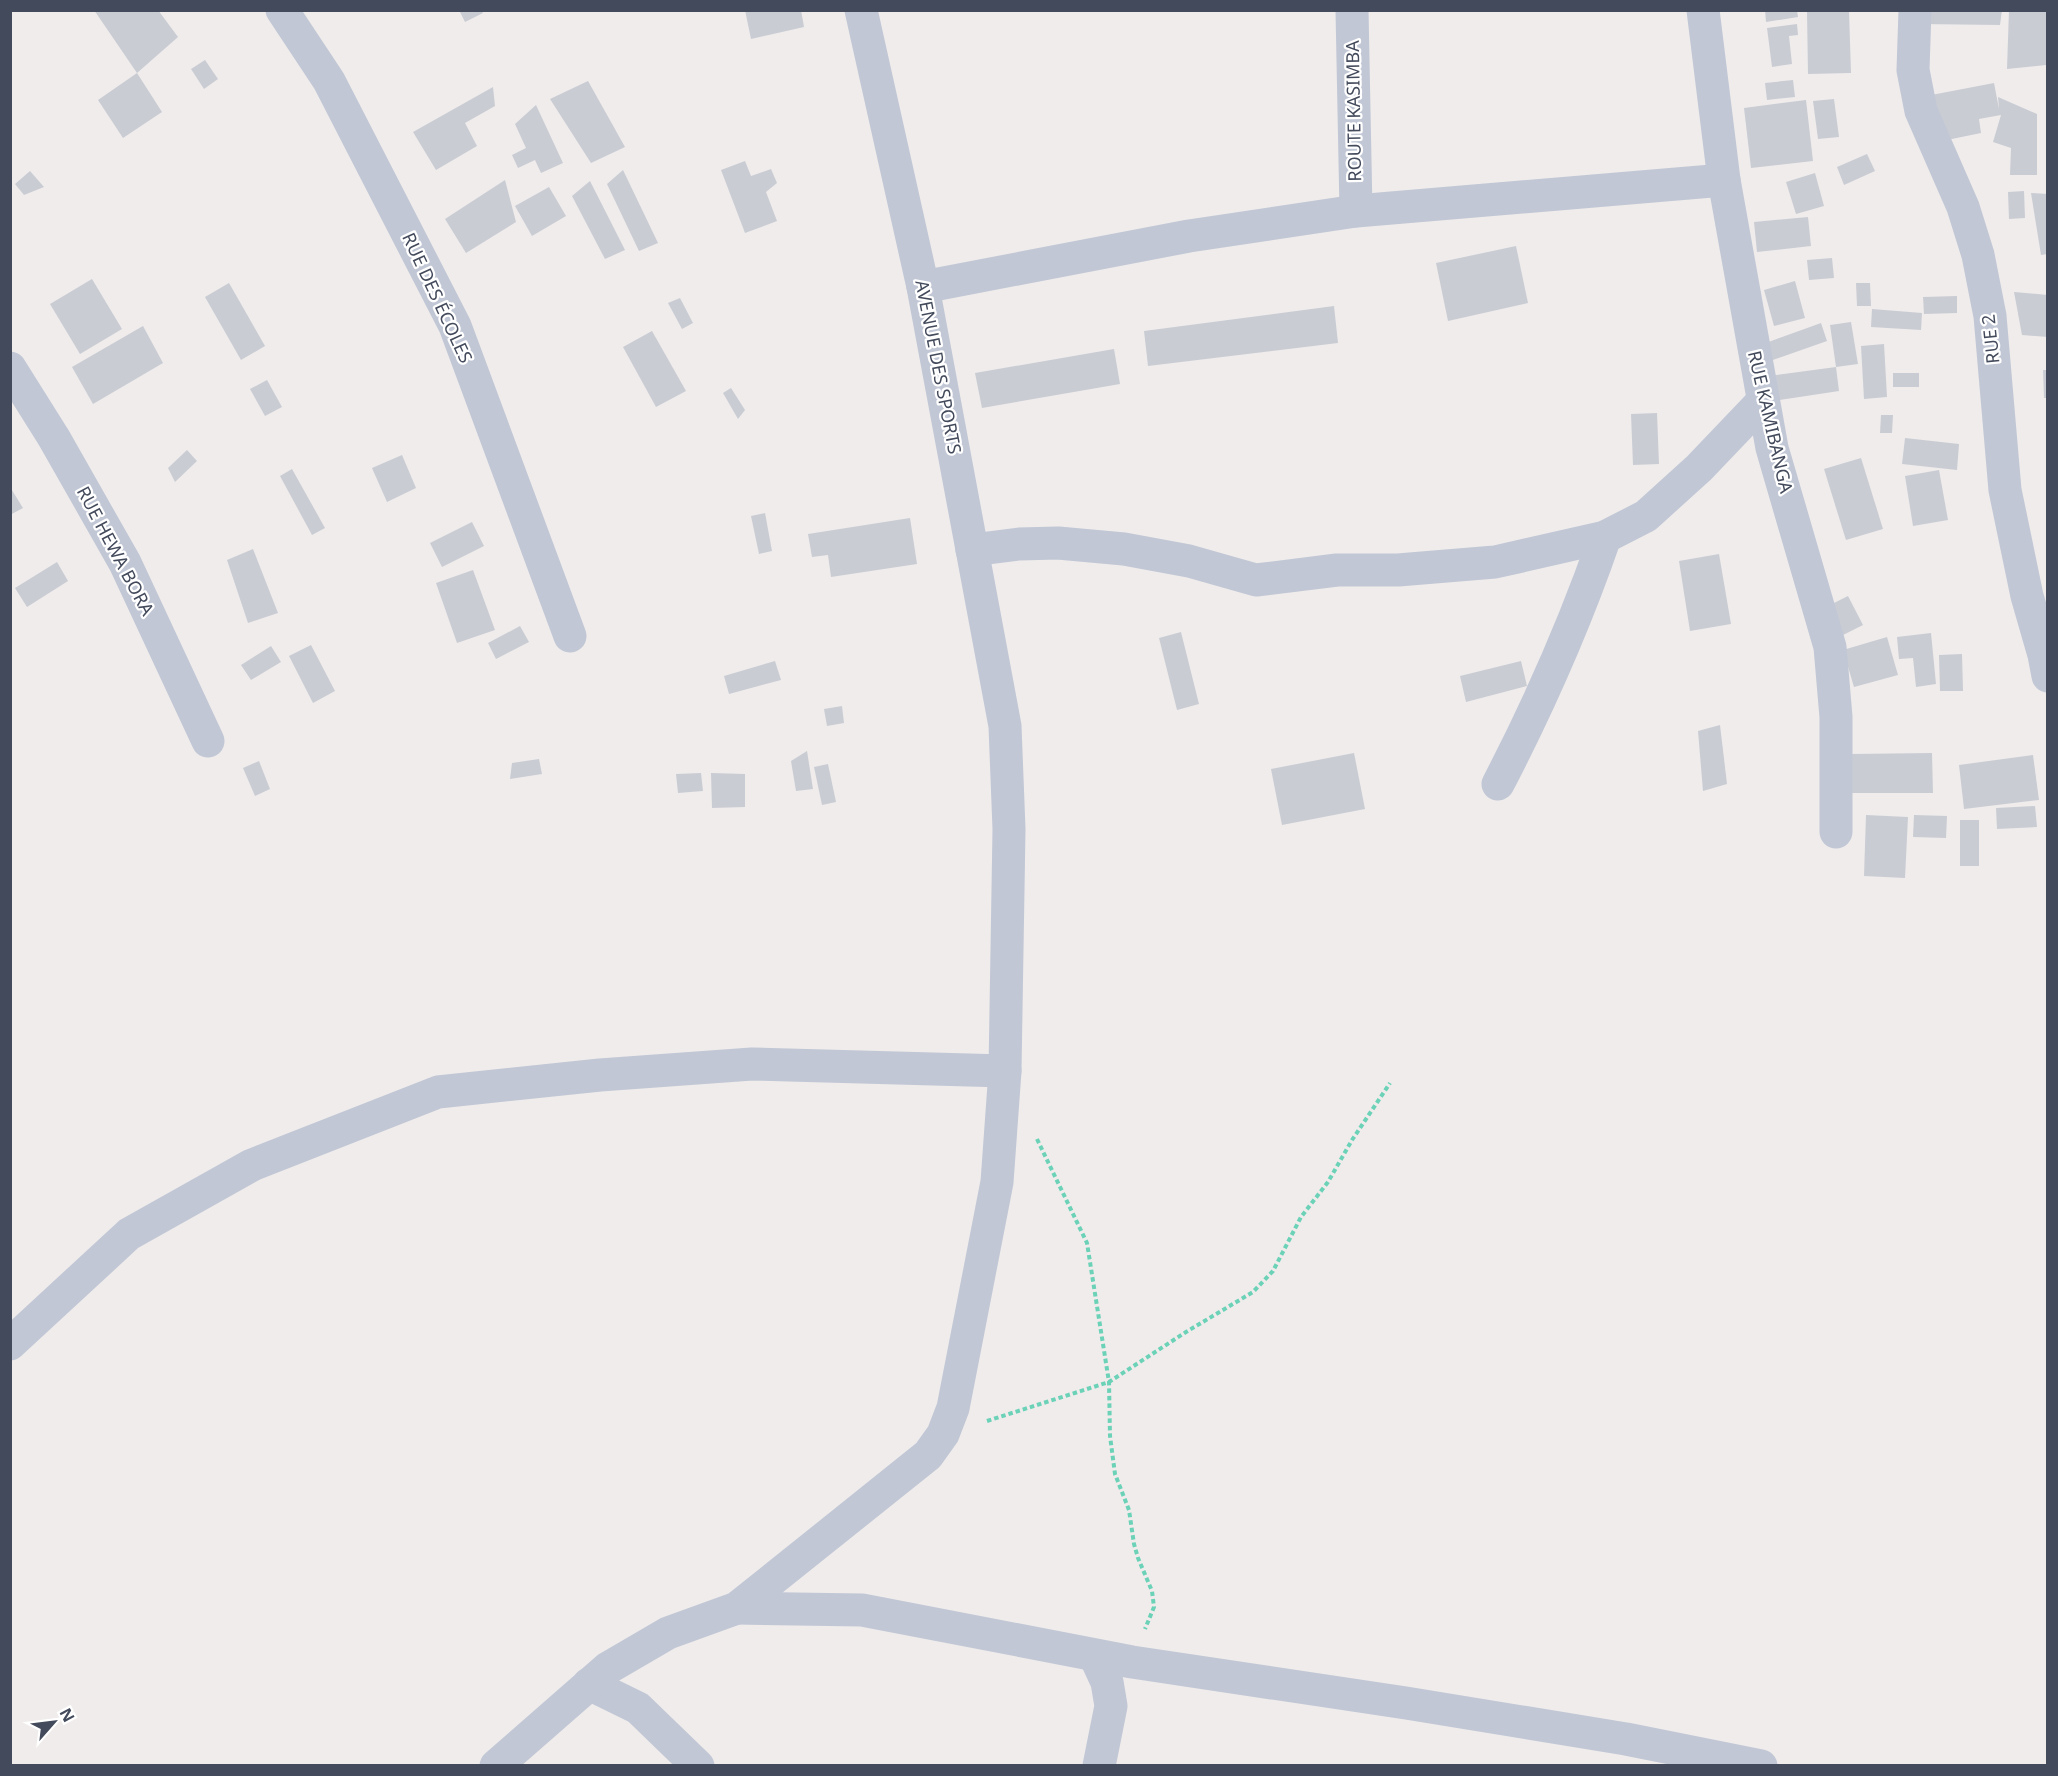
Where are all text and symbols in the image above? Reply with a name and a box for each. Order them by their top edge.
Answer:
street label: ROUTE KASIMBA [1340,40,1366,182]
street label: RUE DES ÉCOLES [397,229,479,367]
street label: AVENUE DES SPORTS [910,278,968,456]
street label: RUE 2 [1975,313,2005,365]
street label: RUE KAMIBANGA [1743,348,1799,496]
street label: RUE HEWA BORA [72,482,160,620]
north arrow [24,1692,84,1752]
text: N [54,1704,80,1726]

